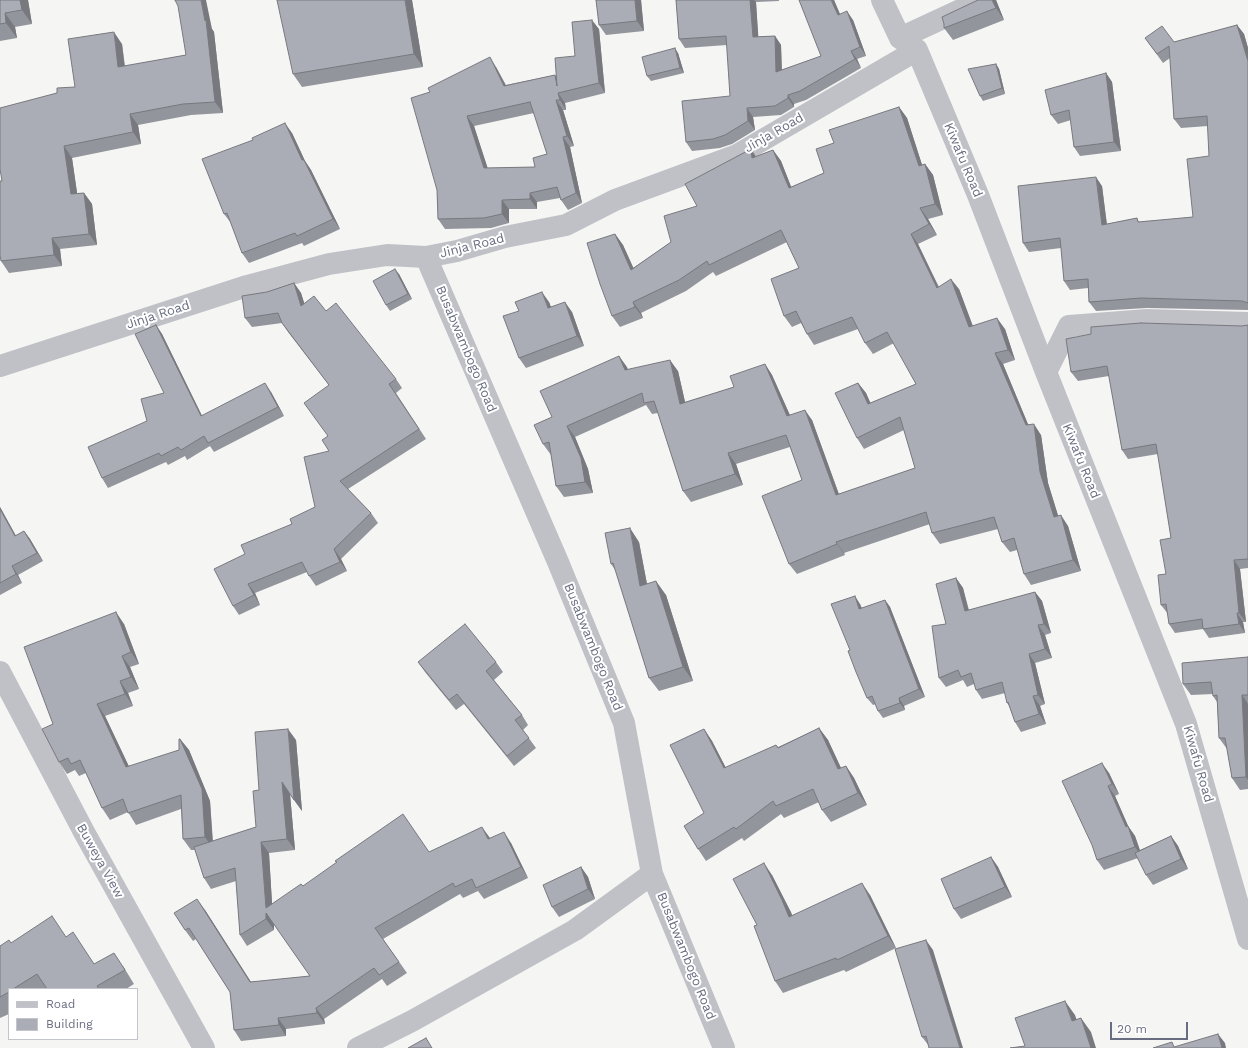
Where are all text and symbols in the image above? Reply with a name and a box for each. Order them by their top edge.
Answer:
street label: Jinja Road [742,110,806,156]
street label: Kiwafu Road [940,120,986,200]
street label: Jinja Road [438,230,506,262]
street label: Busabwambogo Road [432,283,500,415]
street label: Jinja Road [124,297,192,333]
street label: Kiwafu Road [1059,421,1103,501]
street label: Busabwambogo Road [560,581,626,713]
street label: Kiwafu Road [1180,724,1216,804]
street label: Buweya View [73,821,127,901]
street label: Busabwambogo Road [653,890,719,1022]
legend [8,988,138,1040]
text: Road [46,997,75,1011]
scale bar [1112,1014,1190,1040]
text: Building [46,1017,93,1031]
text: 20 m [1117,1022,1147,1036]

